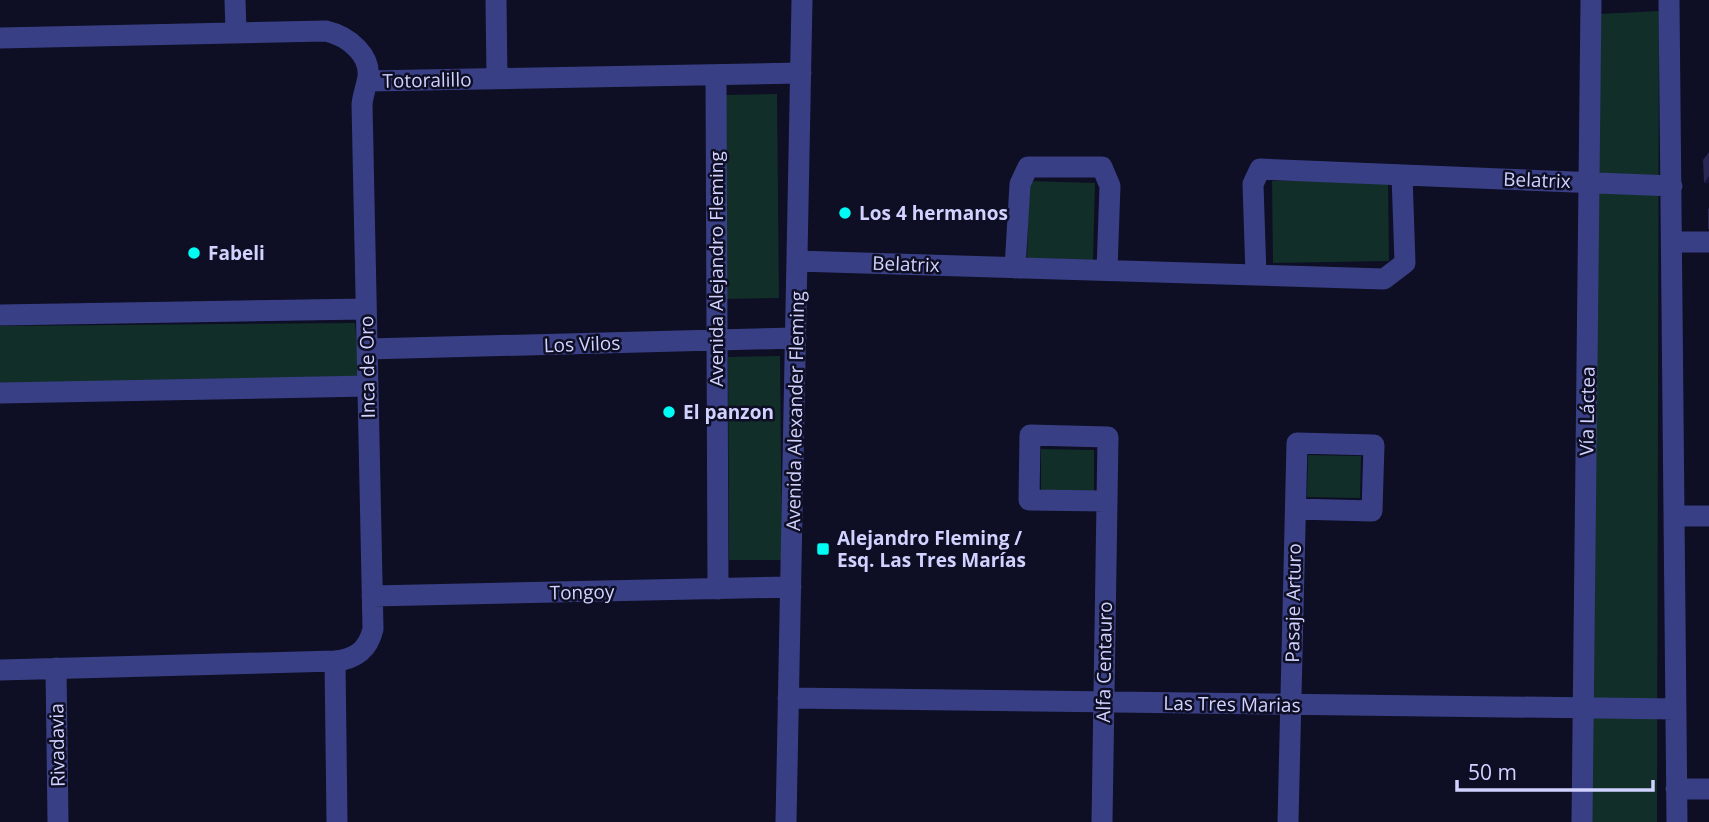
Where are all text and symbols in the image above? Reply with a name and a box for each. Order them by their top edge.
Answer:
street label: Totoralillo [382,66,472,94]
street label: Avenida Alejandro Fleming [703,151,729,387]
street label: Belatrix [1503,166,1571,194]
place label: Los 4 hermanos [859,200,1008,226]
marker: Los 4 hermanos [837,205,853,221]
place label: Fabeli [208,240,265,266]
marker: Fabeli [186,245,202,261]
street label: Belatrix [872,250,940,278]
street label: Avenida Alexander Fleming [780,291,810,531]
street label: Inca de Oro [353,315,381,419]
street label: Los Vilos [543,330,621,358]
street label: Vía Láctea [1573,366,1601,456]
place label: El panzon [683,399,774,425]
marker: El panzon [661,404,677,420]
place label: Alejandro Fleming / Esq. Las Tres Marías [837,525,1026,573]
marker: Alejandro Fleming / Esq. Las Tres Marías [815,541,831,557]
street label: Pasaje Arturo [1279,543,1307,663]
street label: Tongoy [549,578,615,606]
street label: Alfa Centauro [1090,601,1118,723]
street label: Las Tres Marias [1163,690,1301,718]
street label: Rivadavia [43,703,71,787]
scale bar [1457,748,1653,792]
text: 50 m [1468,758,1517,786]

